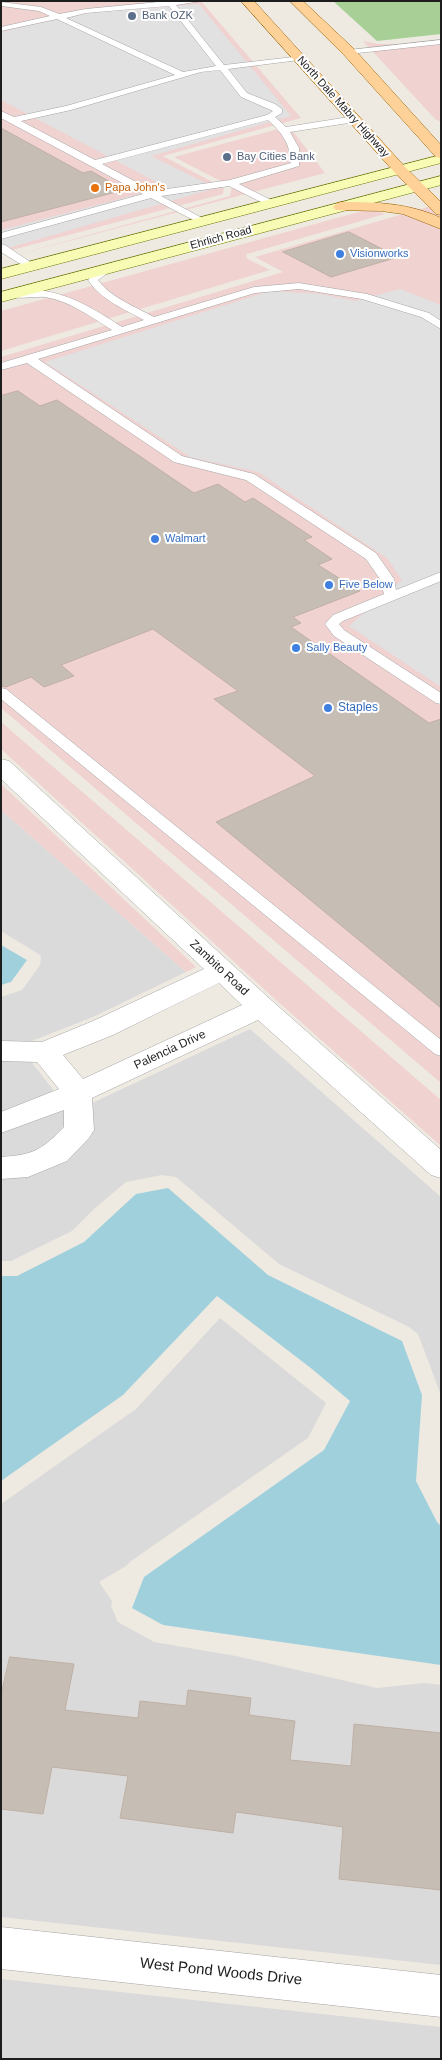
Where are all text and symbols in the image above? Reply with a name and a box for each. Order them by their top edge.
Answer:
place label: Bank OZK [142,9,193,23]
marker: Bank OZK [126,10,138,22]
street label: North Dale Mabry Highway [294,54,392,160]
place label: Bay Cities Bank [237,150,315,164]
marker: Bay Cities Bank [221,151,233,163]
place label: Papa John's [105,181,165,195]
marker: Papa John's [89,182,101,194]
street label: Ehrlich Road [189,223,253,253]
place label: Visionworks [350,247,408,261]
marker: Visionworks [334,248,346,260]
place label: Walmart [165,532,206,546]
marker: Walmart [149,533,161,545]
place label: Five Below [339,578,393,592]
marker: Five Below [323,579,335,591]
place label: Sally Beauty [306,641,367,655]
marker: Sally Beauty [290,642,302,654]
place label: Staples [338,701,378,715]
marker: Staples [322,702,334,714]
street label: Zambito Road [187,937,251,999]
street label: Palencia Drive [132,1027,208,1073]
street label: West Pond Woods Drive [139,1955,303,1989]

